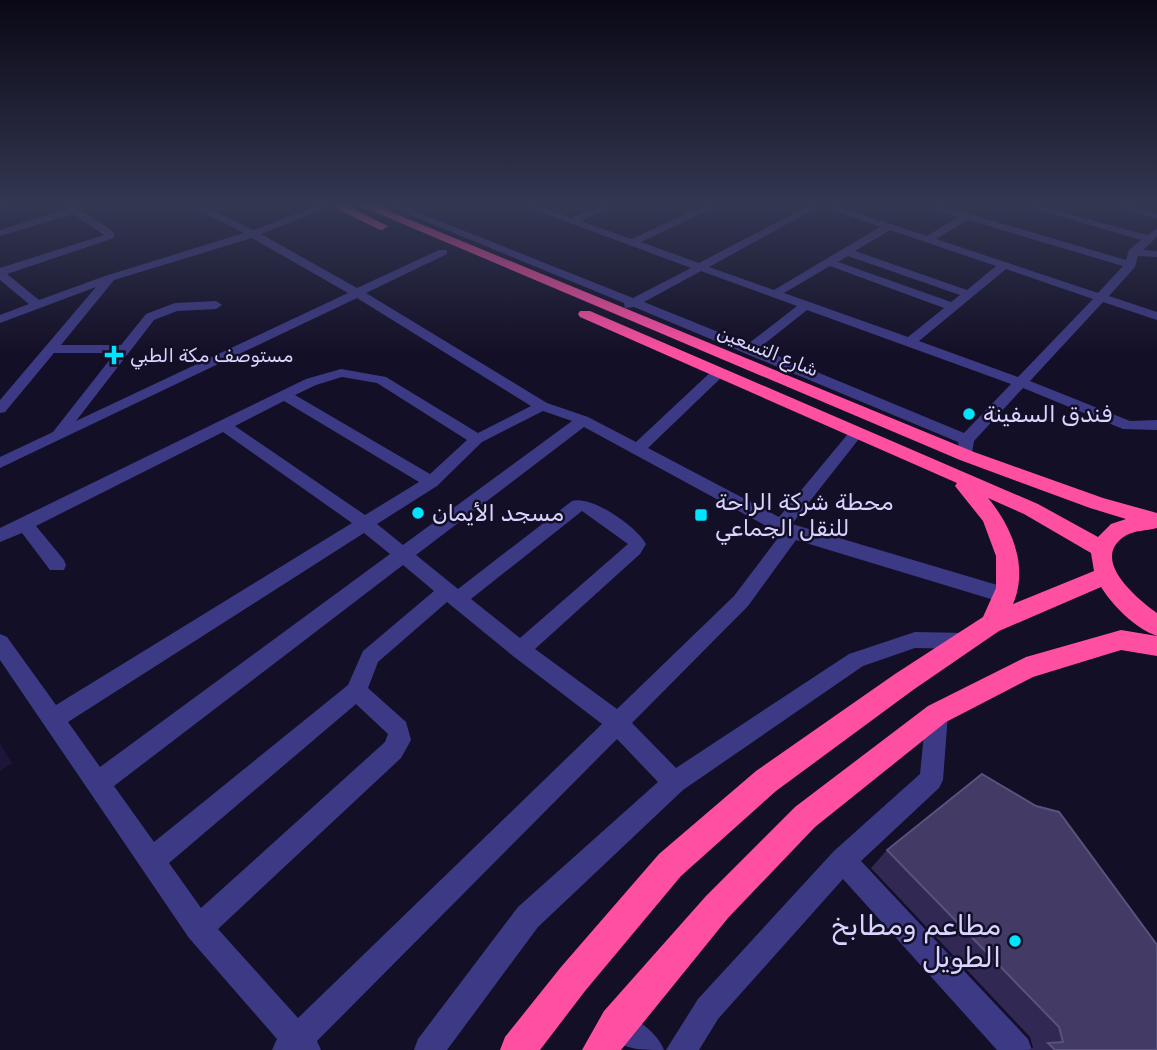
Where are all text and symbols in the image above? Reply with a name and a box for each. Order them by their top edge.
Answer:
street label: شارع التسعين [713,320,822,383]
place label: مستوصف مكة الطبي [130,344,293,370]
marker: مستوصف مكة الطبي [104,345,124,365]
place label: فندق السفينة [983,400,1112,428]
marker: فندق السفينة [961,406,977,422]
place label: محطة شركة الراحة للنقل الجماعي [715,488,894,545]
place label: مسجد الأيمان [432,499,564,527]
marker: مسجد الأيمان [410,505,426,521]
marker: محطة شركة الراحة للنقل الجماعي [693,507,709,523]
place label: مطاعم ومطابخ الطويل [831,909,1001,974]
marker: مطاعم ومطابخ الطويل [1007,933,1023,949]

